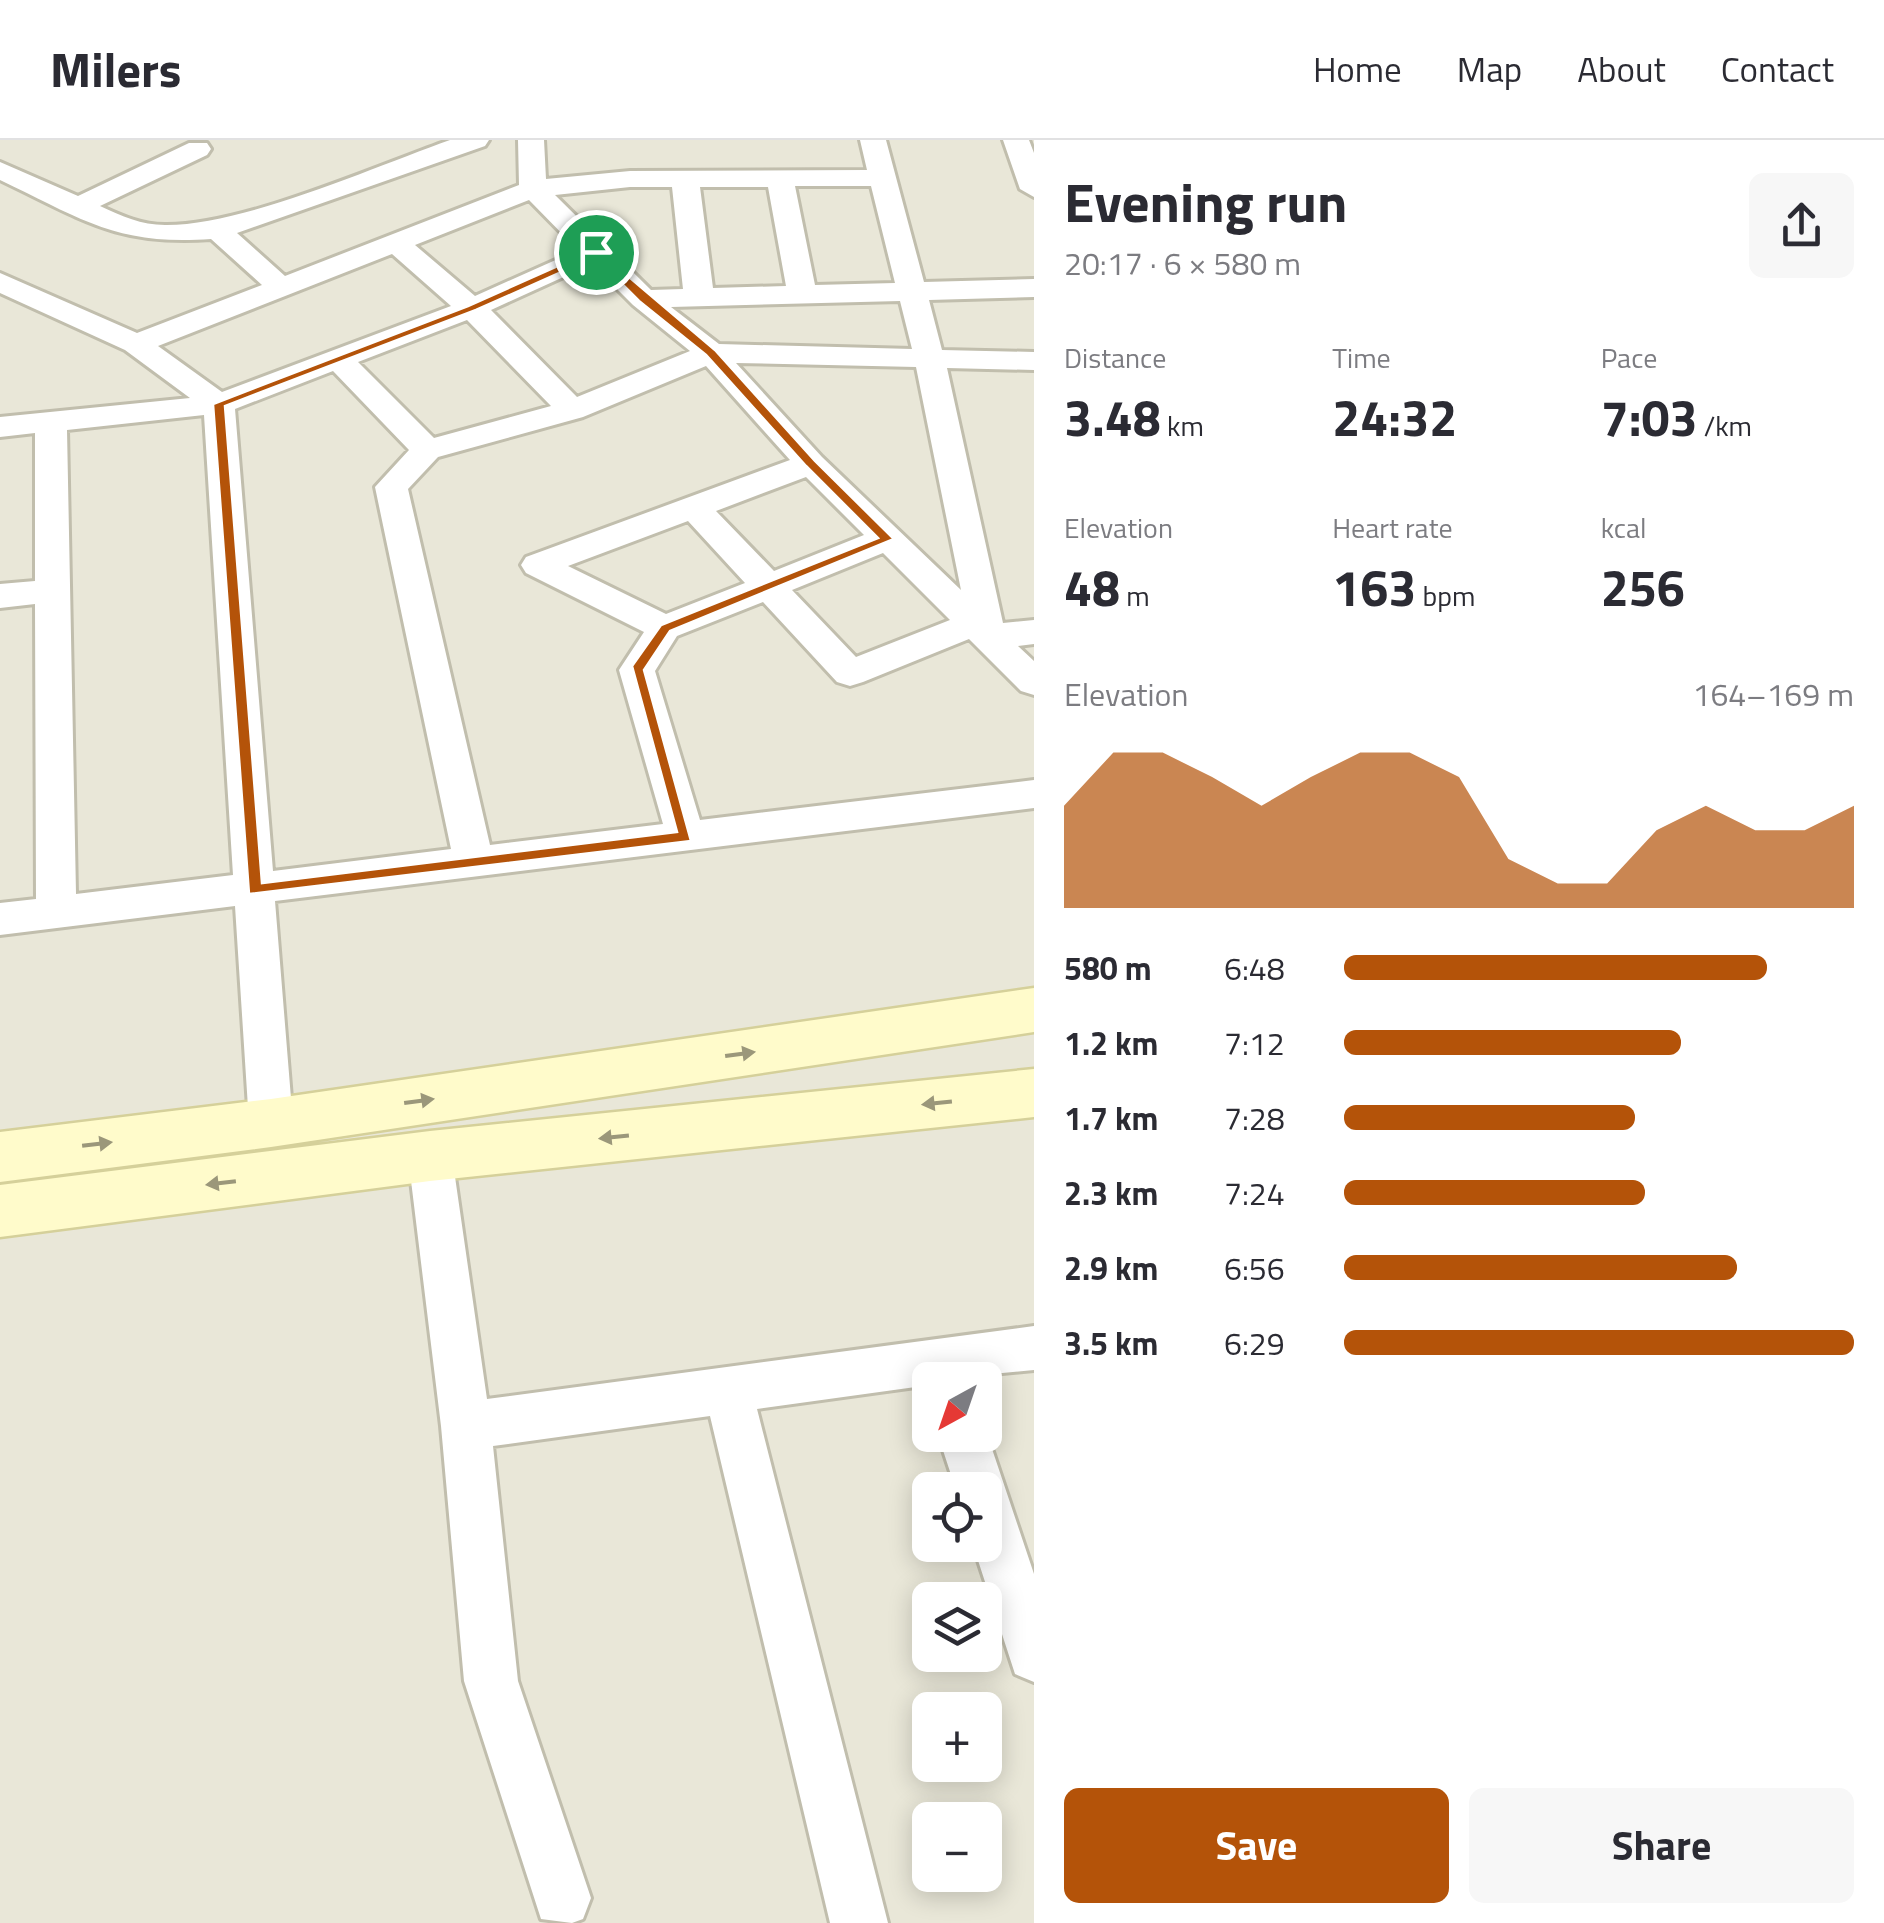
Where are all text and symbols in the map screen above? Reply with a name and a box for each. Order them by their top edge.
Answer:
text: Milers [50,33,182,106]
text: Home [1313,42,1402,96]
text: Map [1457,42,1522,96]
text: About [1577,42,1666,96]
text: Contact [1721,42,1834,96]
text: Evening run [1064,160,1347,243]
button: share [1749,173,1854,278]
pin [554,210,639,295]
icon: arrive [569,225,624,280]
text: 20:17 · 6 × 580 m [1064,239,1301,287]
text: Distance [1064,336,1166,379]
text: Time [1332,336,1391,379]
text: Pace [1601,336,1657,379]
text: 3.48 [1064,379,1161,455]
text: 24:32 [1332,379,1457,455]
text: 7:03 [1601,379,1697,455]
text: km [1161,404,1204,447]
text: /km [1697,404,1752,447]
text: Elevation [1064,506,1173,549]
text: Heart rate [1332,506,1453,549]
text: kcal [1601,506,1646,549]
text: 48 [1064,549,1120,625]
text: 163 [1332,549,1416,625]
text: 256 [1601,549,1685,625]
text: m [1120,574,1150,617]
text: bpm [1416,574,1475,617]
text: Elevation [1064,670,1188,718]
text: 164–169 m [1692,670,1854,718]
text: 580 m [1064,944,1152,992]
text: 6:48 [1224,944,1285,992]
text: 1.2 km [1064,1019,1158,1067]
text: 7:12 [1224,1019,1285,1067]
one-way arrow [725,1045,757,1061]
one-way arrow [403,1092,435,1108]
text: 1.7 km [1064,1094,1158,1142]
text: 7:28 [1224,1094,1285,1142]
one-way arrow [921,1096,952,1112]
one-way arrow [597,1129,629,1145]
one-way arrow [81,1136,113,1152]
text: 2.3 km [1064,1169,1158,1217]
text: 7:24 [1224,1169,1285,1217]
one-way arrow [205,1175,237,1191]
text: 2.9 km [1064,1244,1158,1292]
text: 6:56 [1224,1244,1285,1292]
text: 3.5 km [1064,1319,1158,1367]
text: 6:29 [1224,1319,1285,1367]
north arrow [912,1362,1002,1452]
map controls [912,1362,1002,1892]
button: locate [912,1472,1002,1562]
button: layers [912,1582,1002,1672]
button: + [912,1692,1002,1782]
button: Save [1064,1788,1449,1903]
button: Share [1469,1788,1854,1903]
button: − [912,1802,1002,1892]

